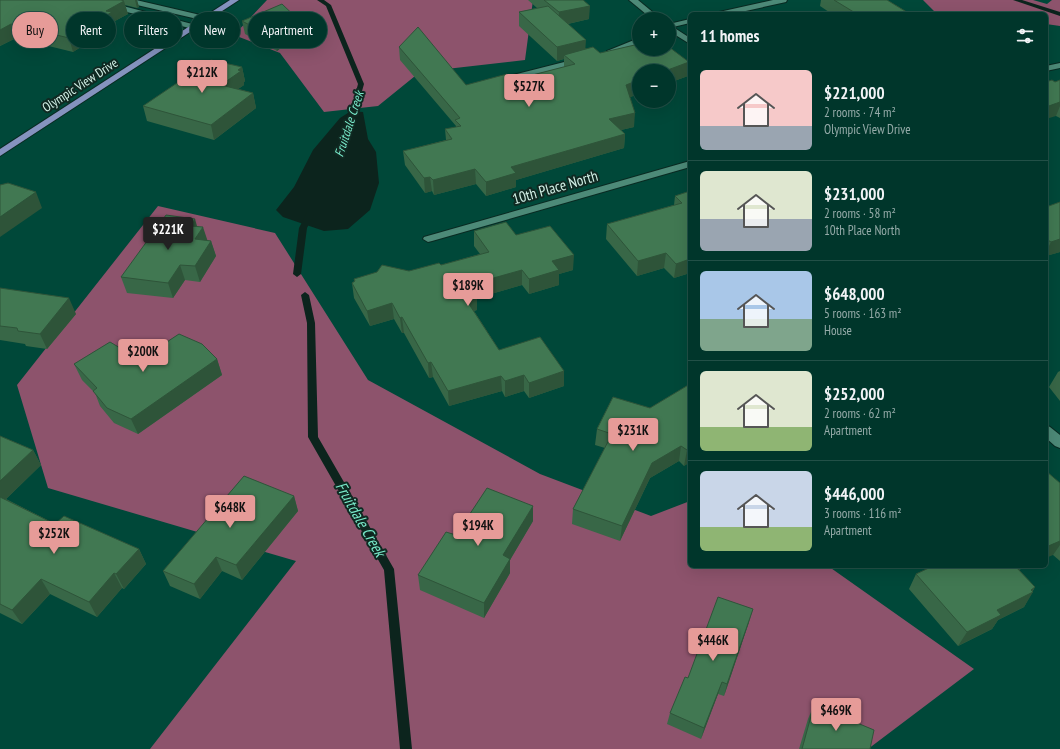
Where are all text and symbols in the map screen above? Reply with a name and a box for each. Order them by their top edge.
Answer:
chip: Buy [12,12,58,48]
chip: Rent [66,12,116,48]
chip: Filters [124,12,182,48]
chip: New [190,12,240,48]
chip: Apartment [248,12,327,48]
map controls [632,12,676,108]
button: + [632,12,676,56]
text: 11 homes [700,25,759,47]
icon: filters [1014,25,1036,47]
street label: Olympic View Drive [39,54,121,116]
pin: $212K [174,60,230,94]
text: $212K [186,64,218,81]
button: − [632,64,676,108]
pin: $527K [501,74,557,108]
text: $527K [513,78,545,95]
text: $221,000 [824,82,885,104]
icon: home [732,86,780,134]
water label: Fruitdale Creek [330,87,368,159]
text: 2 rooms · 74 m² [824,104,896,121]
text: Olympic View Drive [824,121,911,138]
street label: 10th Place North [510,166,600,208]
text: $231,000 [824,183,885,205]
icon: home [732,187,780,235]
text: 2 rooms · 58 m² [824,205,896,222]
pin: $221K [140,217,196,251]
text: $221K [152,221,184,238]
text: 10th Place North [824,222,900,239]
pin: $189K [440,273,496,307]
text: $189K [452,277,484,294]
text: $648,000 [824,283,885,305]
icon: home [732,287,780,335]
text: 5 rooms · 163 m² [824,305,902,322]
text: House [824,322,852,339]
pin: $200K [115,339,171,373]
text: $200K [127,343,159,360]
text: $252,000 [824,383,885,405]
icon: home [732,387,780,435]
text: 2 rooms · 62 m² [824,405,896,422]
pin: $231K [605,418,661,452]
text: $231K [617,422,649,439]
text: Apartment [824,422,872,439]
water label: Fruitdale Creek [331,478,391,562]
text: $446,000 [824,483,885,505]
icon: home [732,487,780,535]
pin: $648K [202,495,258,529]
text: $648K [214,499,246,516]
text: 3 rooms · 116 m² [824,505,902,522]
pin: $194K [450,513,506,547]
text: $194K [462,517,494,534]
pin: $252K [26,521,82,555]
text: Apartment [824,522,872,539]
text: $252K [38,525,70,542]
pin: $446K [685,628,741,662]
text: $446K [697,632,729,649]
pin: $469K [808,698,864,732]
text: $469K [820,702,852,719]

